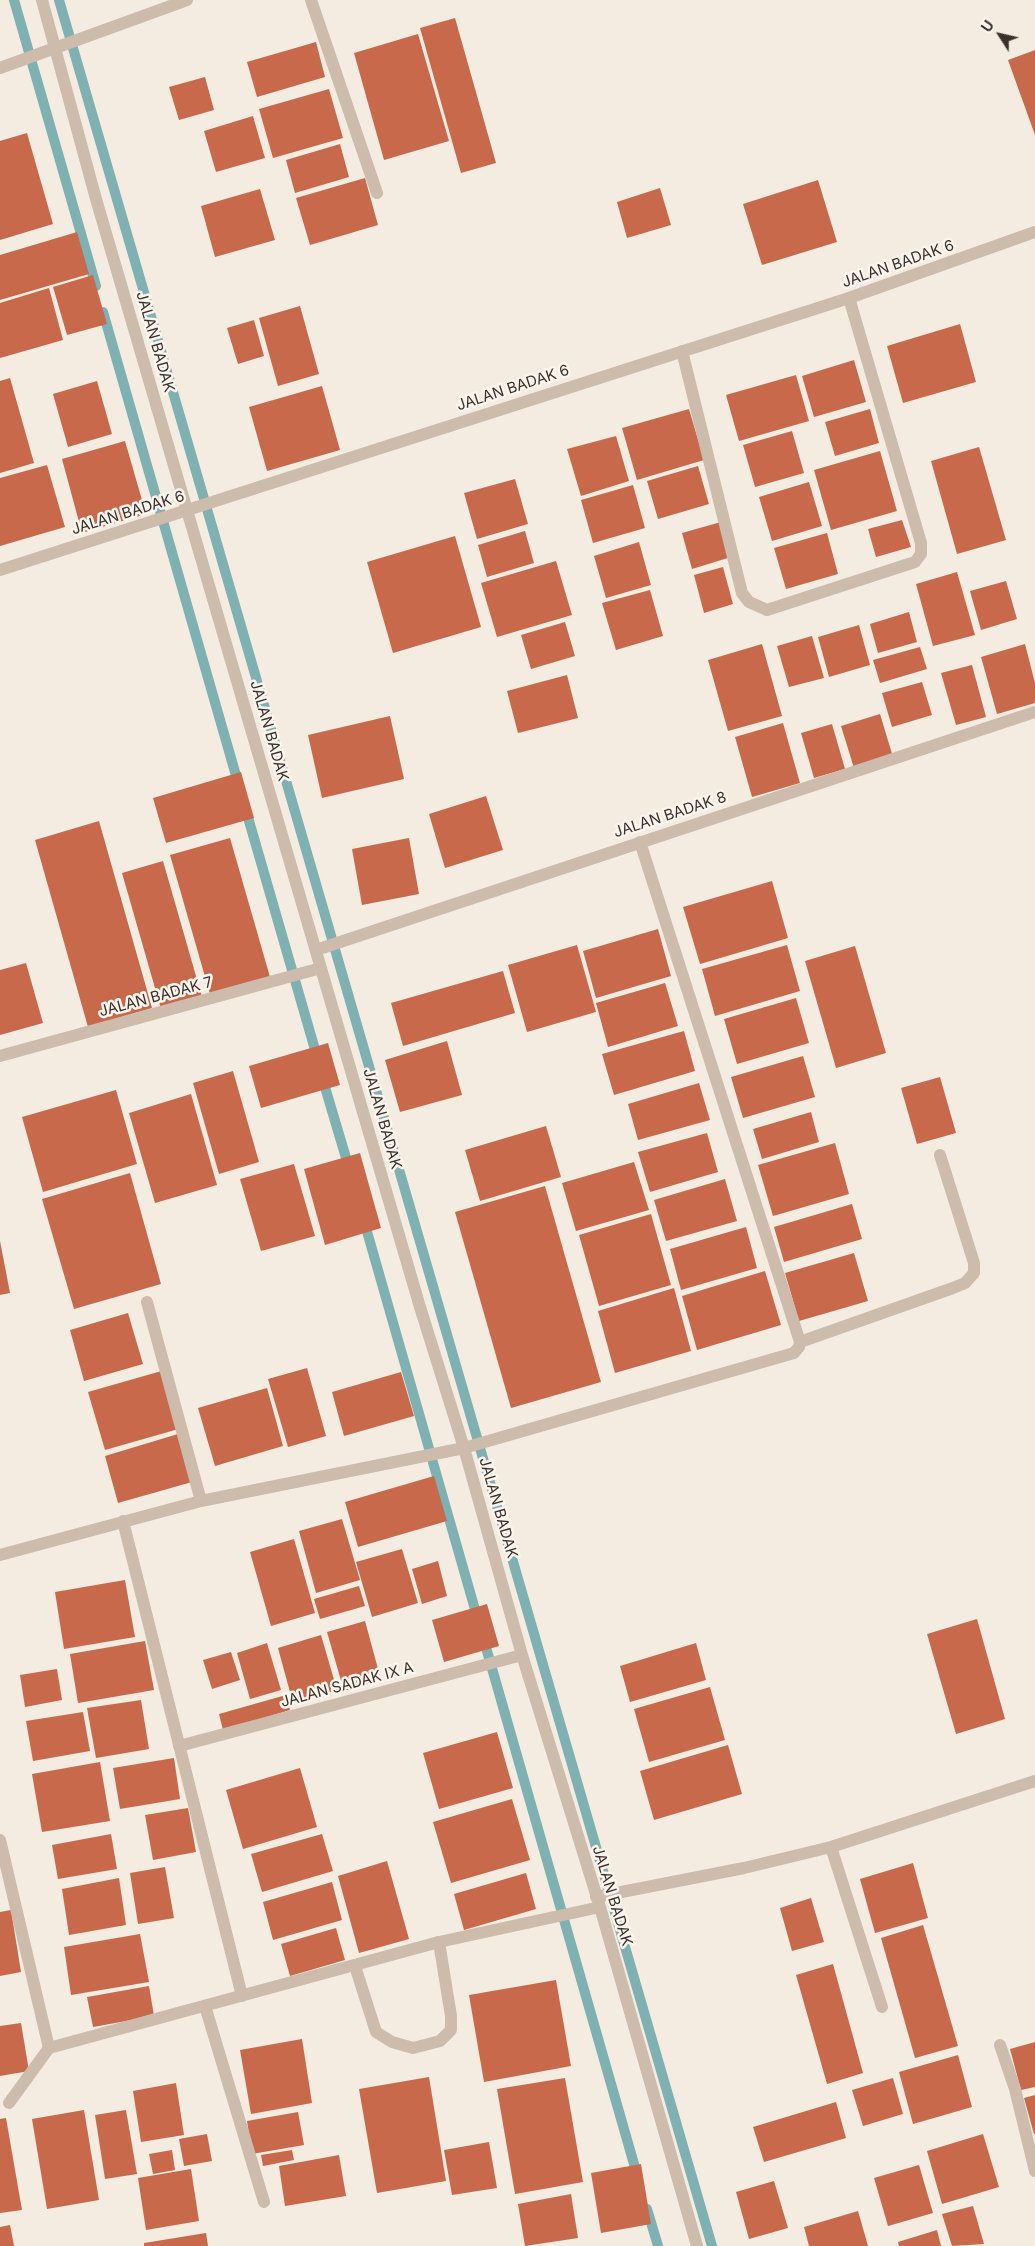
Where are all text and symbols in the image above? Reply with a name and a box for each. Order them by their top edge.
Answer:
north arrow [975,10,1025,60]
text: U [977,17,997,35]
street label: JALAN BADAK 6 [840,236,956,292]
street label: JALAN BADAK [132,290,178,394]
street label: JALAN BADAK 6 [454,361,572,415]
street label: JALAN BADAK 6 [69,487,187,539]
street label: JALAN BADAK [246,679,292,783]
street label: JALAN BADAK 8 [611,788,729,842]
street label: JALAN BADAK 7 [97,973,215,1021]
street label: JALAN BADAK [359,1067,405,1171]
street label: JALAN BADAK [475,1456,521,1560]
street label: JALAN SADAK IX A [279,1659,415,1711]
street label: JALAN BADAK [588,1844,636,1948]

